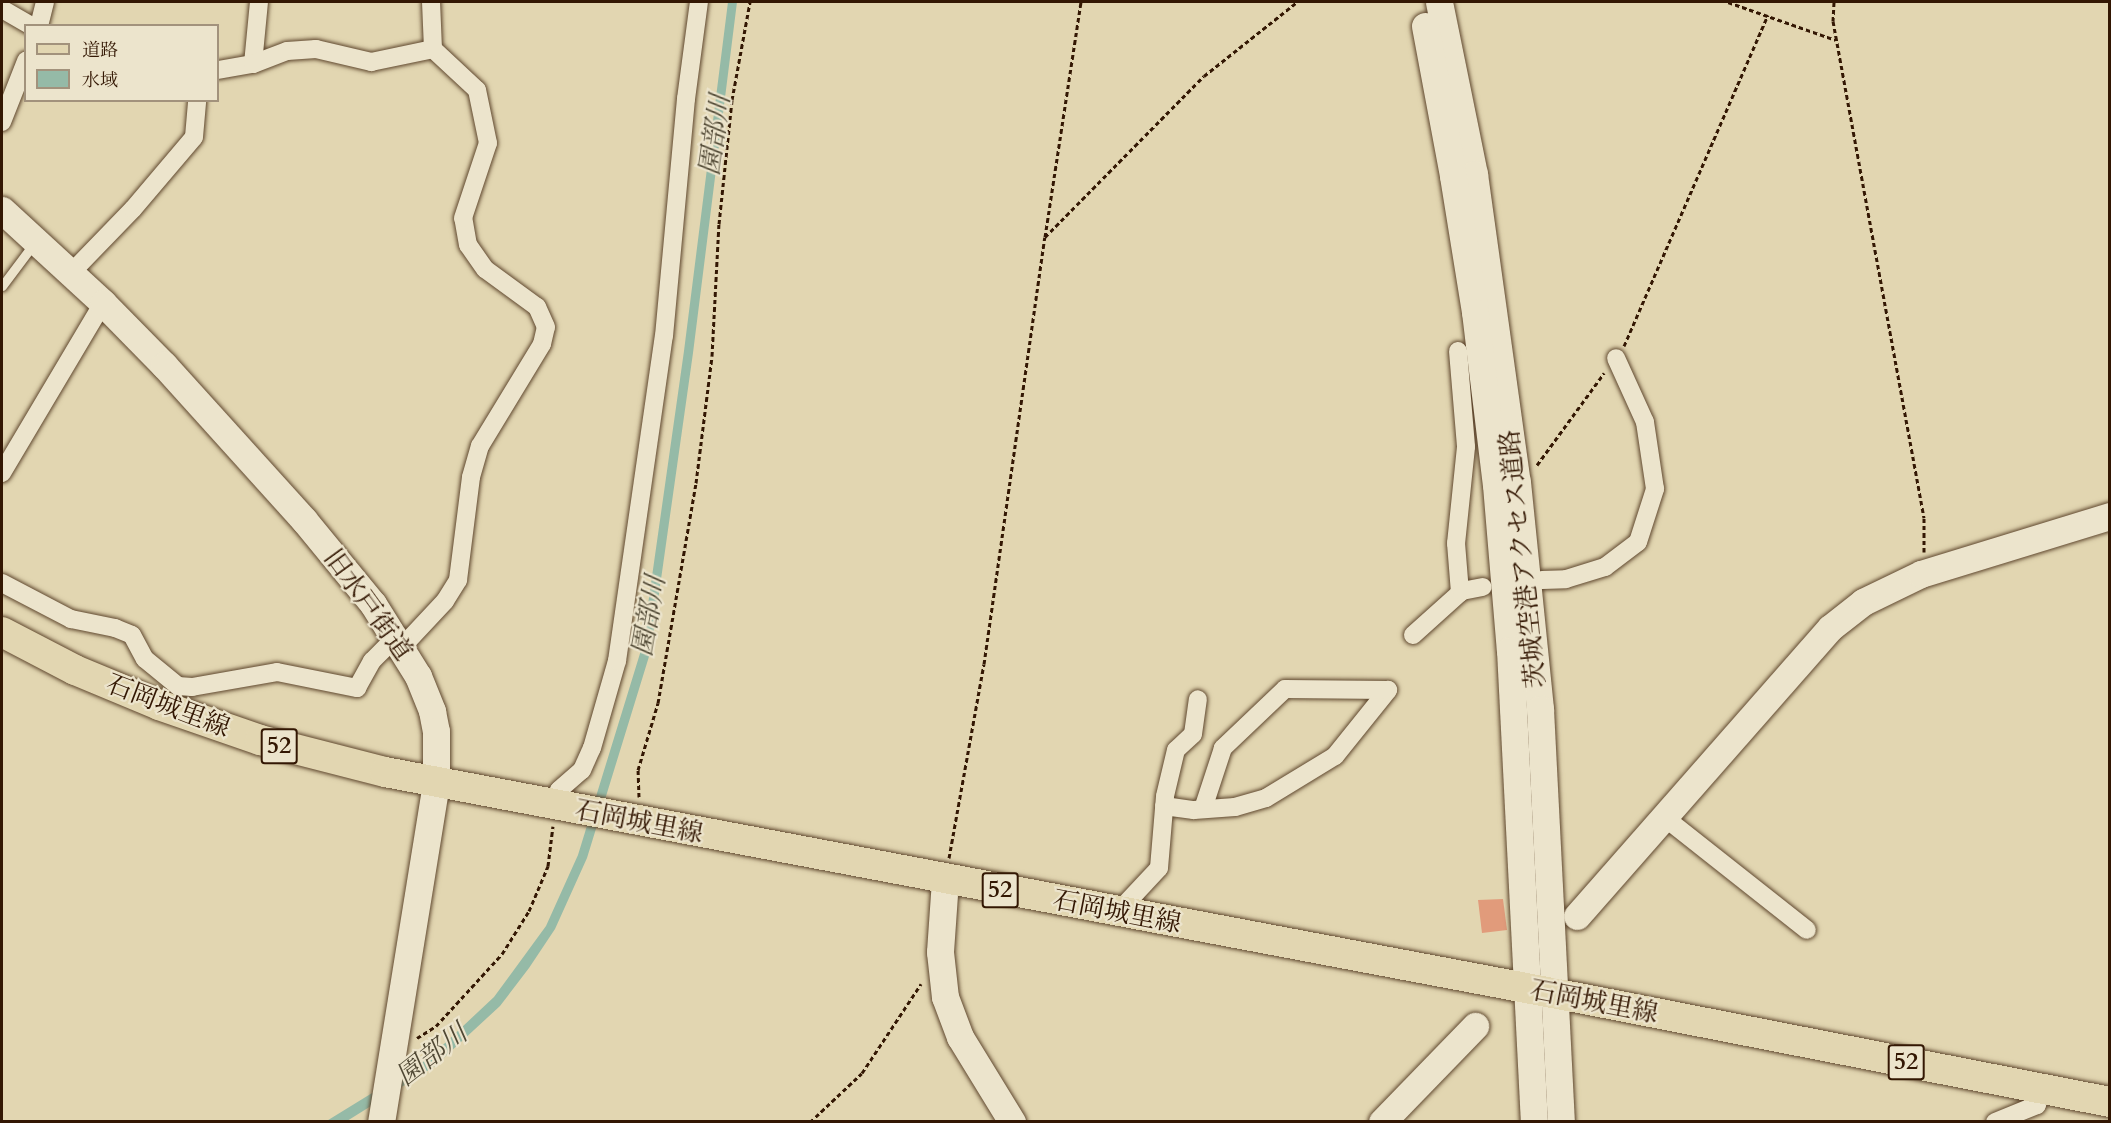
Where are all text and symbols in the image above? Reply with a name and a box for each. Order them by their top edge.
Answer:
legend [24,24,219,102]
text: 道路 [82,38,118,63]
text: 水域 [82,68,118,93]
water label: 園部川 [693,93,737,177]
street label: 茨城空港アクセス道路 [1494,428,1552,690]
street label: 旧水戸街道 [317,543,419,667]
water label: 園部川 [626,573,672,659]
street label: 石岡城里線 [102,668,234,744]
road number: 52 [260,725,298,767]
street label: 石岡城里線 [572,794,706,850]
road number: 52 [980,869,1020,911]
street label: 石岡城里線 [1050,884,1184,940]
street label: 石岡城里線 [1527,974,1661,1030]
water label: 園部川 [390,1017,474,1093]
road number: 52 [1886,1041,1926,1083]

